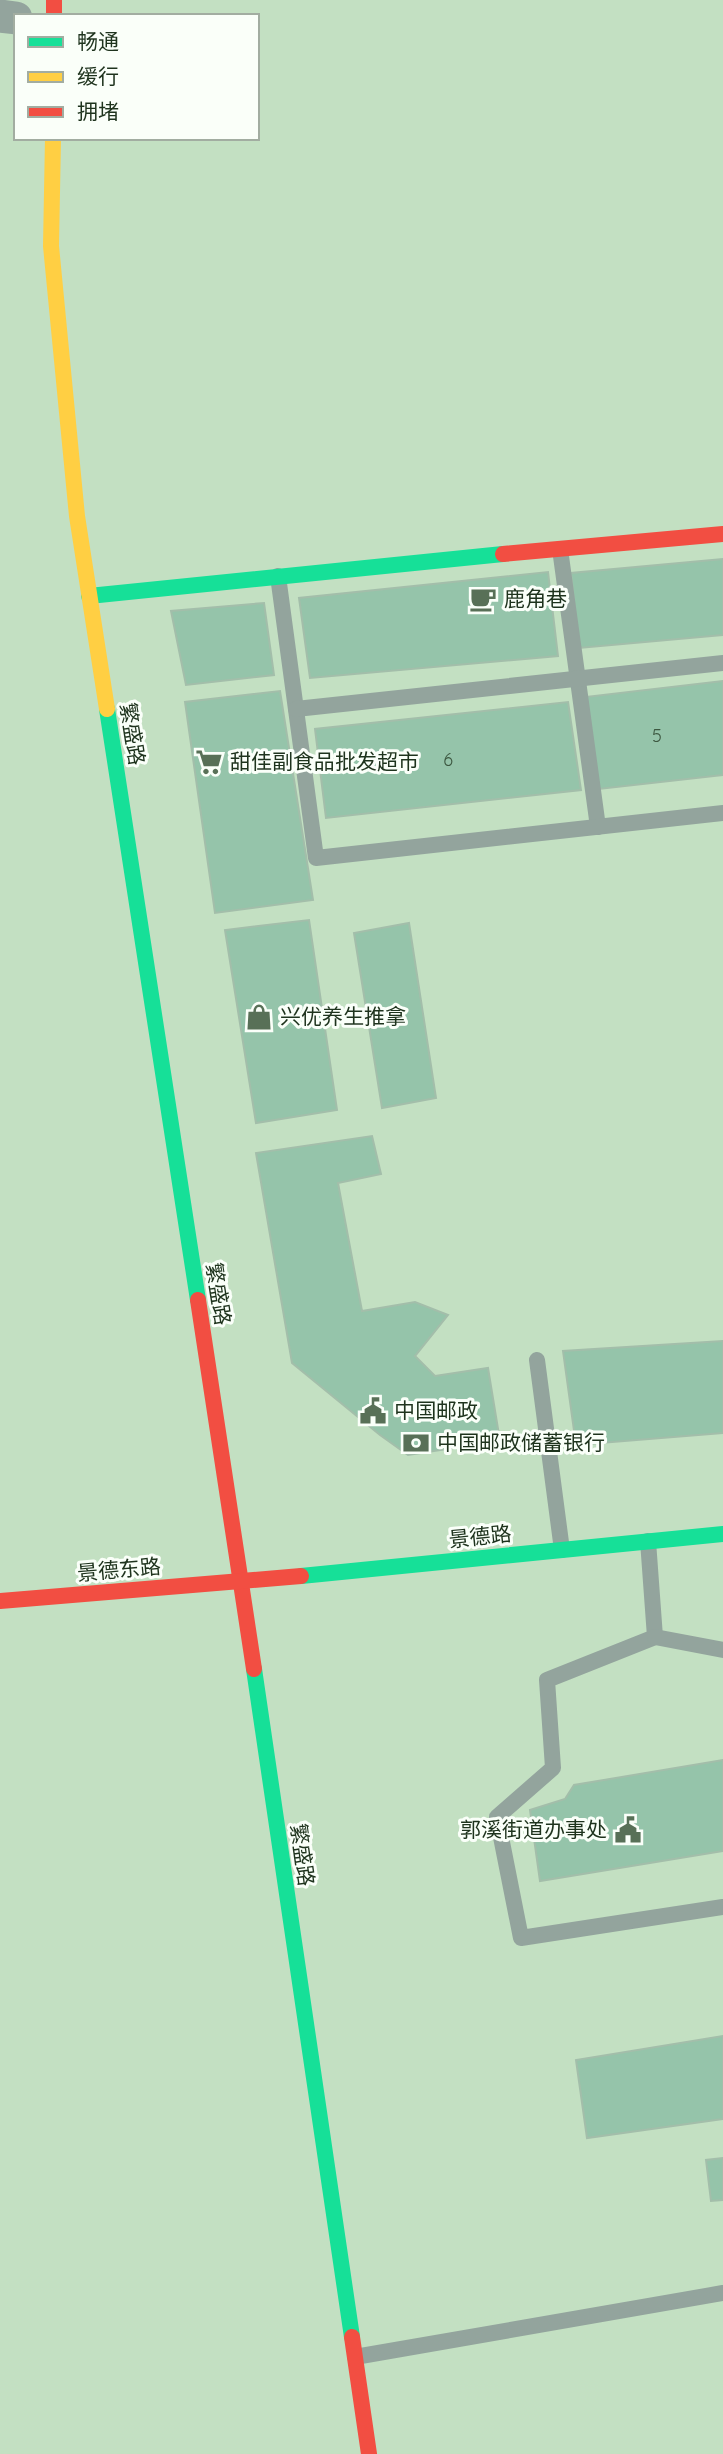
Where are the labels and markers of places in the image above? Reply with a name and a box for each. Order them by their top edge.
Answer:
cafe icon: 鹿角巷 [468,584,498,614]
place label: 鹿角巷 [504,585,567,611]
supermarket icon: 甜佳副食品批发超市 [194,747,224,777]
place label: 甜佳副食品批发超市 [230,748,419,774]
shop icon: 兴优养生推拿 [244,1002,274,1032]
place label: 兴优养生推拿 [280,1003,406,1029]
public building icon: 中国邮政 [358,1396,388,1426]
place label: 中国邮政 [394,1397,478,1423]
bank icon: 中国邮政储蓄银行 [401,1428,431,1458]
place label: 中国邮政储蓄银行 [437,1429,605,1455]
public building icon: 郭溪街道办事处 [613,1815,643,1845]
place label: 郭溪街道办事处 [460,1816,607,1842]

